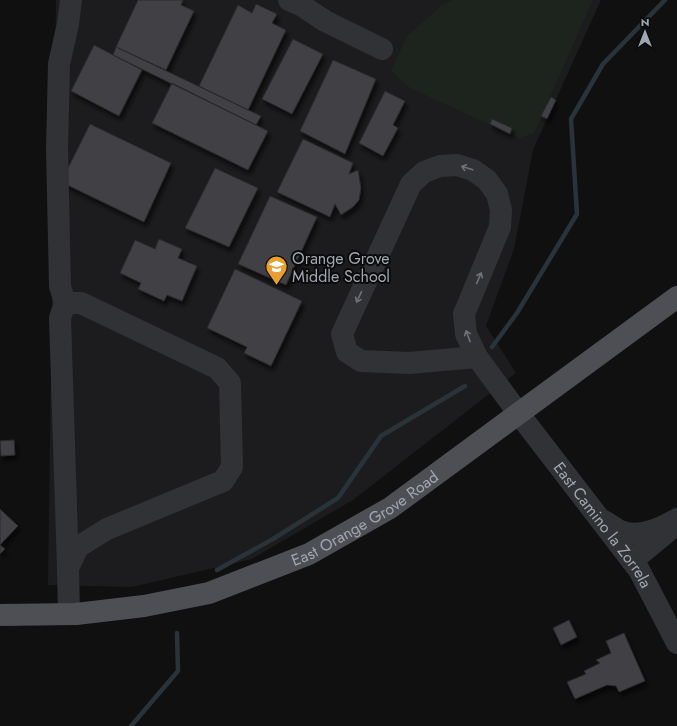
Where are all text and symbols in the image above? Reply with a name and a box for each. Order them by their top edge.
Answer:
north arrow [625,12,665,52]
text: N [641,14,649,30]
one-way arrow [461,164,474,171]
place label: Orange Grove Middle School [292,247,390,288]
school or university icon: Orange Grove Middle School [263,254,289,287]
one-way arrow [476,273,483,285]
one-way arrow [355,290,362,302]
one-way arrow [464,331,472,343]
street label: East Camino la Zorrela [548,457,657,592]
street label: East Orange Grove Road [288,465,443,572]

